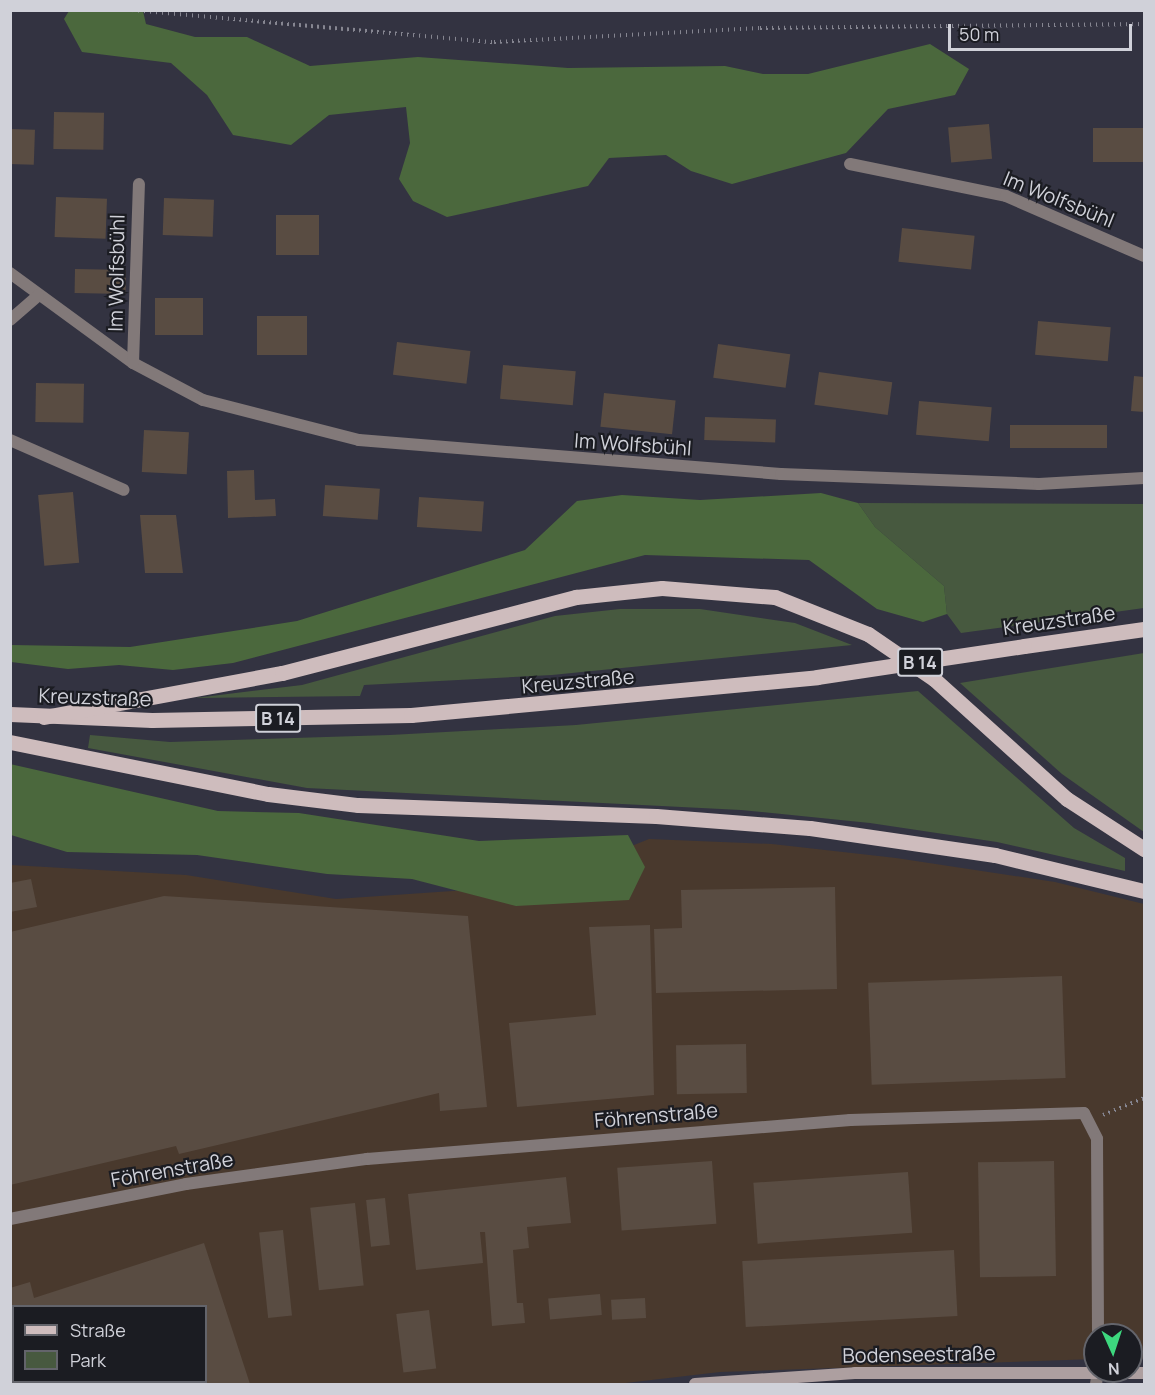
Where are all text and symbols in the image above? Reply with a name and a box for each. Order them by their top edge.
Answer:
scale bar [951,12,1136,50]
text: 50 m [959,22,999,46]
street label: Im Wolfsbühl [1000,166,1118,232]
street label: Im Wolfsbühl [103,214,129,332]
street label: Im Wolfsbühl [574,428,692,460]
street label: Kreuzstraße [1001,600,1117,640]
road number: B 14 [896,647,944,677]
street label: Kreuzstraße [521,664,635,698]
street label: Kreuzstraße [38,683,152,711]
road number: B 14 [254,703,302,733]
street label: Föhrenstraße [593,1098,719,1132]
street label: Föhrenstraße [109,1146,235,1192]
legend [12,1305,207,1383]
text: Straße [70,1318,126,1342]
north arrow [1083,1323,1143,1383]
street label: Bodenseestraße [842,1341,996,1367]
text: Park [70,1348,106,1372]
text: N [1108,1358,1120,1380]

